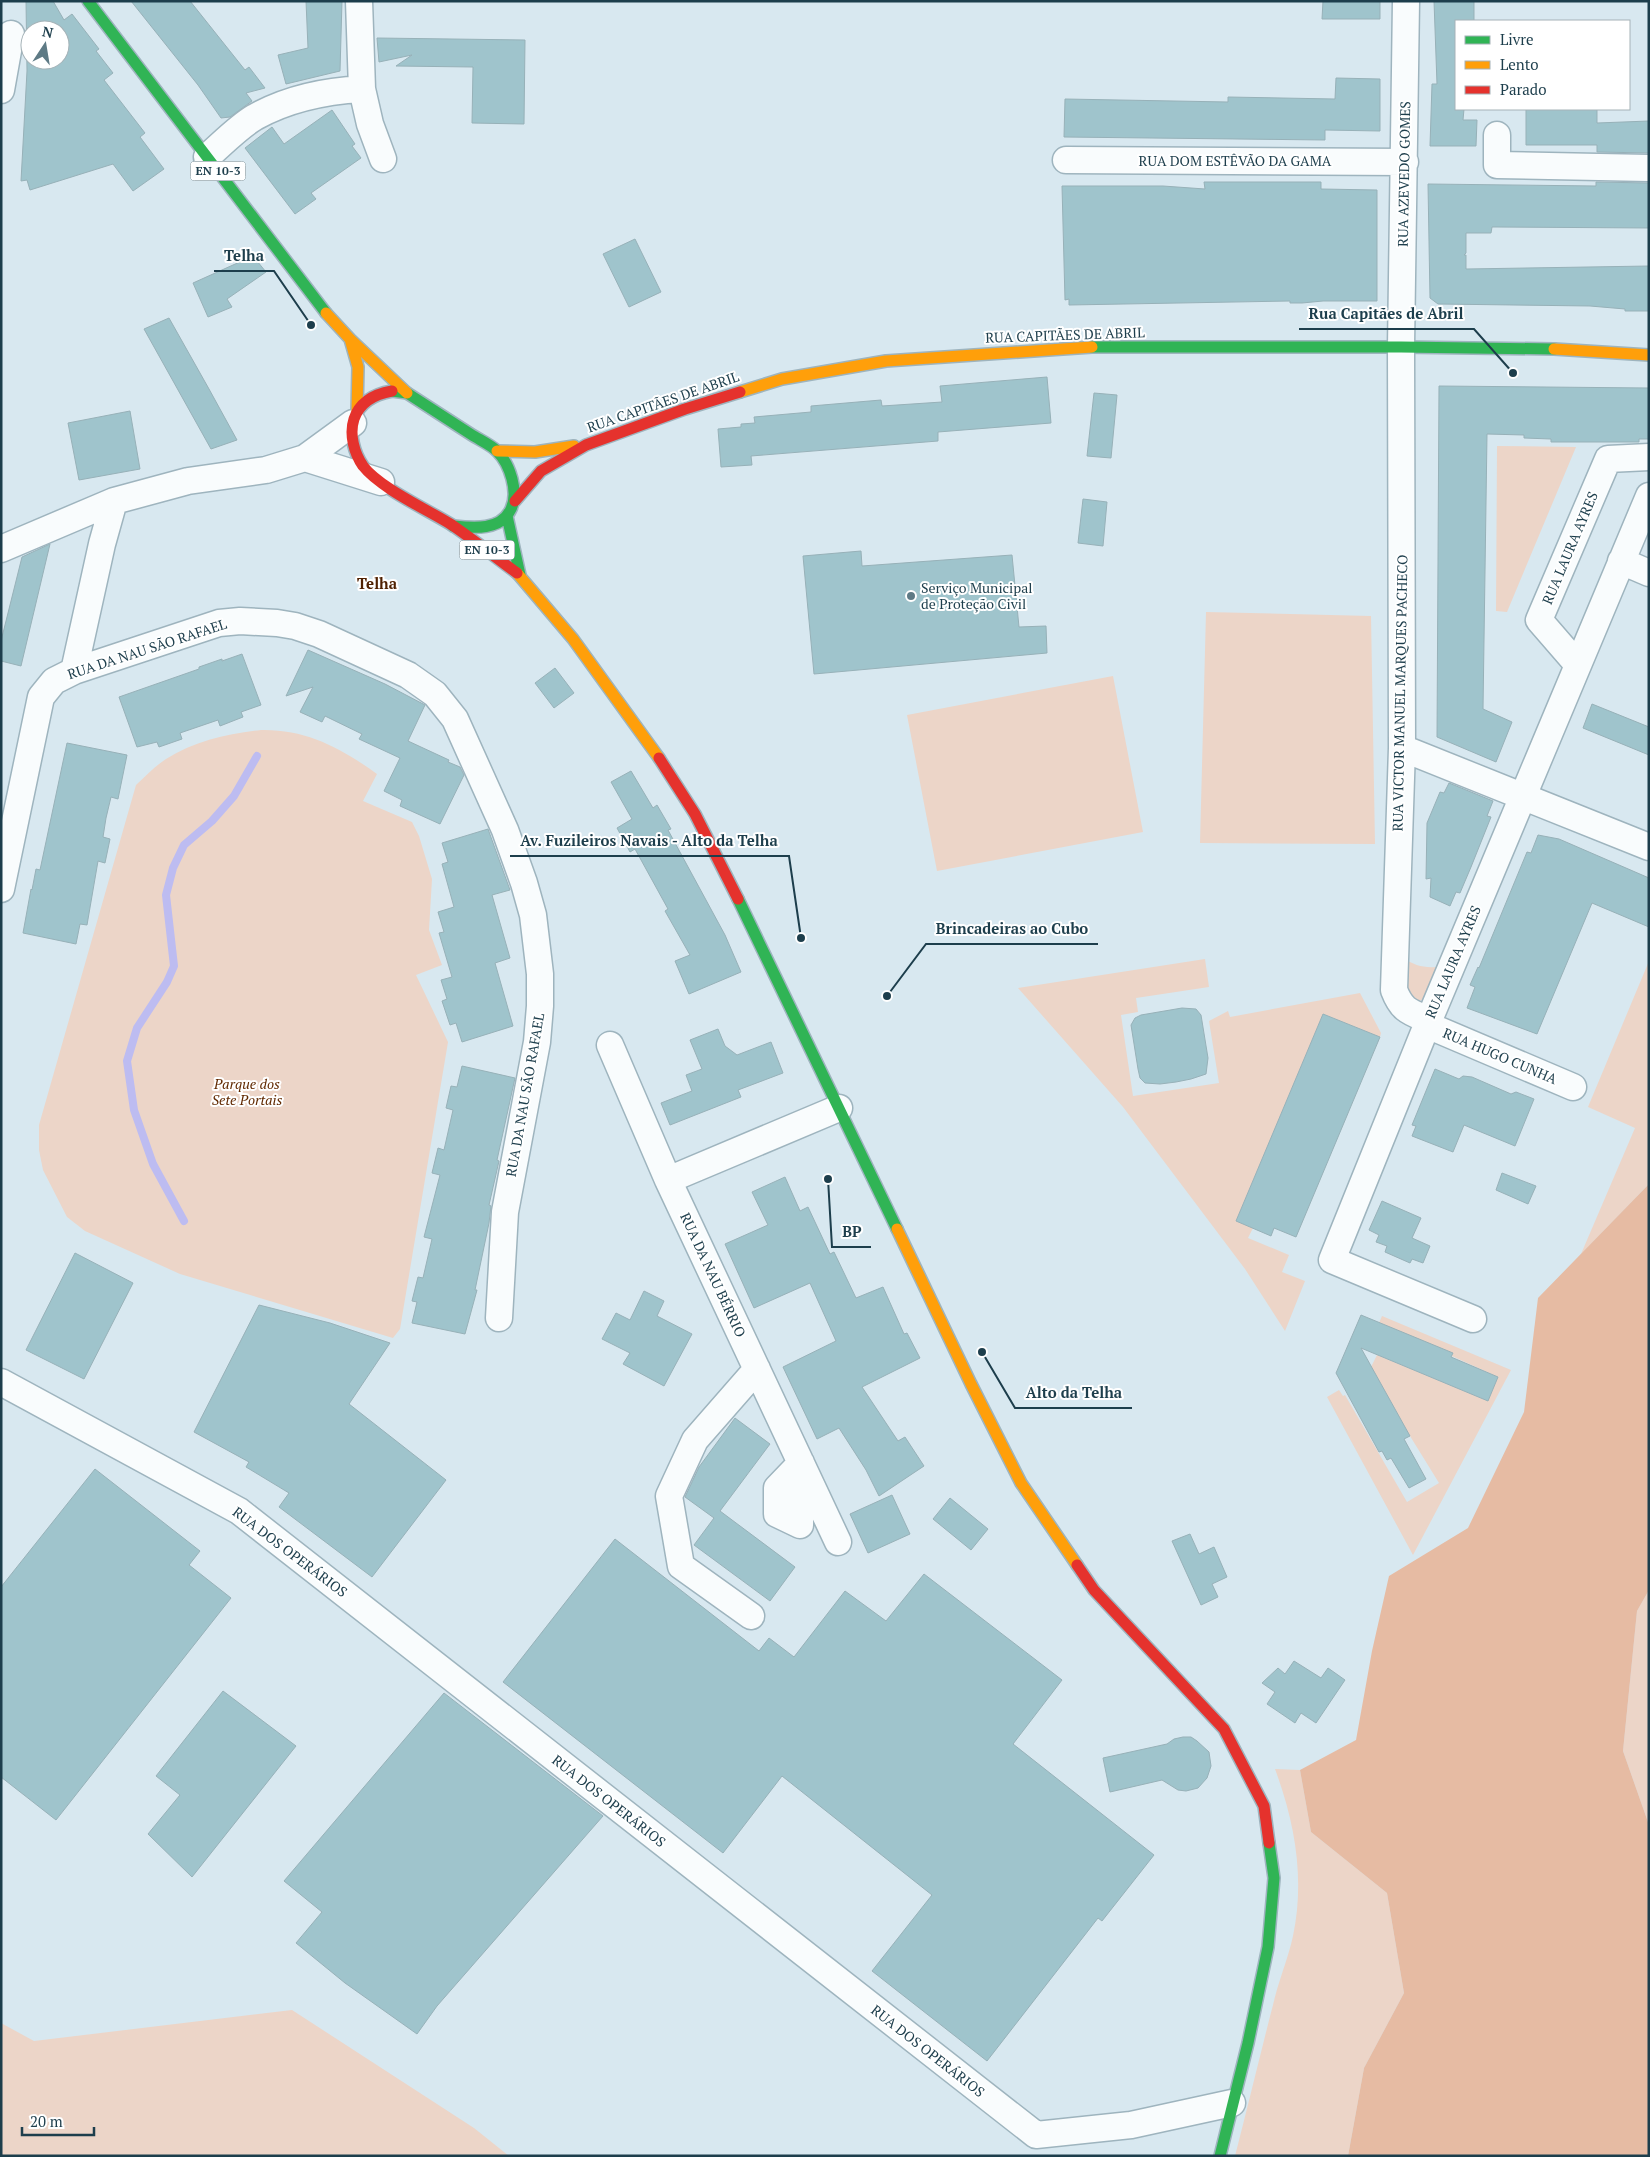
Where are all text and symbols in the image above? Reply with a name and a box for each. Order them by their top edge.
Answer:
north arrow [20,20,70,70]
legend [1455,20,1630,110]
text: N [41,21,55,42]
text: Livre [1500,29,1534,49]
text: Lento [1500,54,1539,74]
text: Parado [1500,79,1546,99]
street label: RUA AZEVEDO GOMES [1393,101,1414,247]
street label: RUA DOM ESTÊVÃO DA GAMA [1139,151,1332,170]
road number: EN 10-3 [190,162,246,180]
callout: Telha [214,241,274,271]
text: Telha [224,245,265,265]
callout: Rua Capitães de Abril [1299,299,1474,329]
text: Rua Capitães de Abril [1309,303,1463,323]
street label: RUA CAPITÃES DE ABRIL [985,322,1145,347]
street label: RUA CAPITÃES DE ABRIL [584,366,742,436]
street label: RUA LAURA AYRES [1537,488,1602,607]
road number: EN 10-3 [460,540,514,560]
street label: RUA VICTOR MANUEL MARQUES PACHECO [1388,554,1411,832]
district label: Telha [357,573,398,593]
place label: Serviço Municipal de Proteção Civil [921,578,1033,613]
marker: Serviço Municipal de Proteção Civil [905,590,917,602]
street label: RUA DA NAU SÃO RAFAEL [65,614,229,683]
callout: Av. Fuzileiros Navais - Alto da Telha [510,826,789,856]
text: Av. Fuzileiros Navais - Alto da Telha [520,830,778,850]
street label: RUA LAURA AYRES [1420,902,1485,1021]
callout: Brincadeiras ao Cubo [926,914,1098,944]
text: Brincadeiras ao Cubo [936,918,1088,938]
street label: RUA DA NAU SÃO RAFAEL [501,1011,548,1178]
street label: RUA HUGO CUNHA [1440,1023,1561,1088]
park label: Parque dos Sete Portais [212,1074,282,1109]
street label: RUA DA NAU BÉRRIO [676,1209,751,1340]
callout: BP [832,1217,871,1247]
text: BP [842,1221,862,1241]
callout: Alto da Telha [1015,1378,1132,1408]
text: Alto da Telha [1026,1382,1123,1402]
street label: RUA DOS OPERÁRIOS [229,1502,352,1601]
street label: RUA DOS OPERÁRIOS [549,1750,670,1851]
street label: RUA DOS OPERÁRIOS [868,2000,989,2101]
scale bar [22,2104,95,2136]
text: 20 m [30,2111,63,2131]

